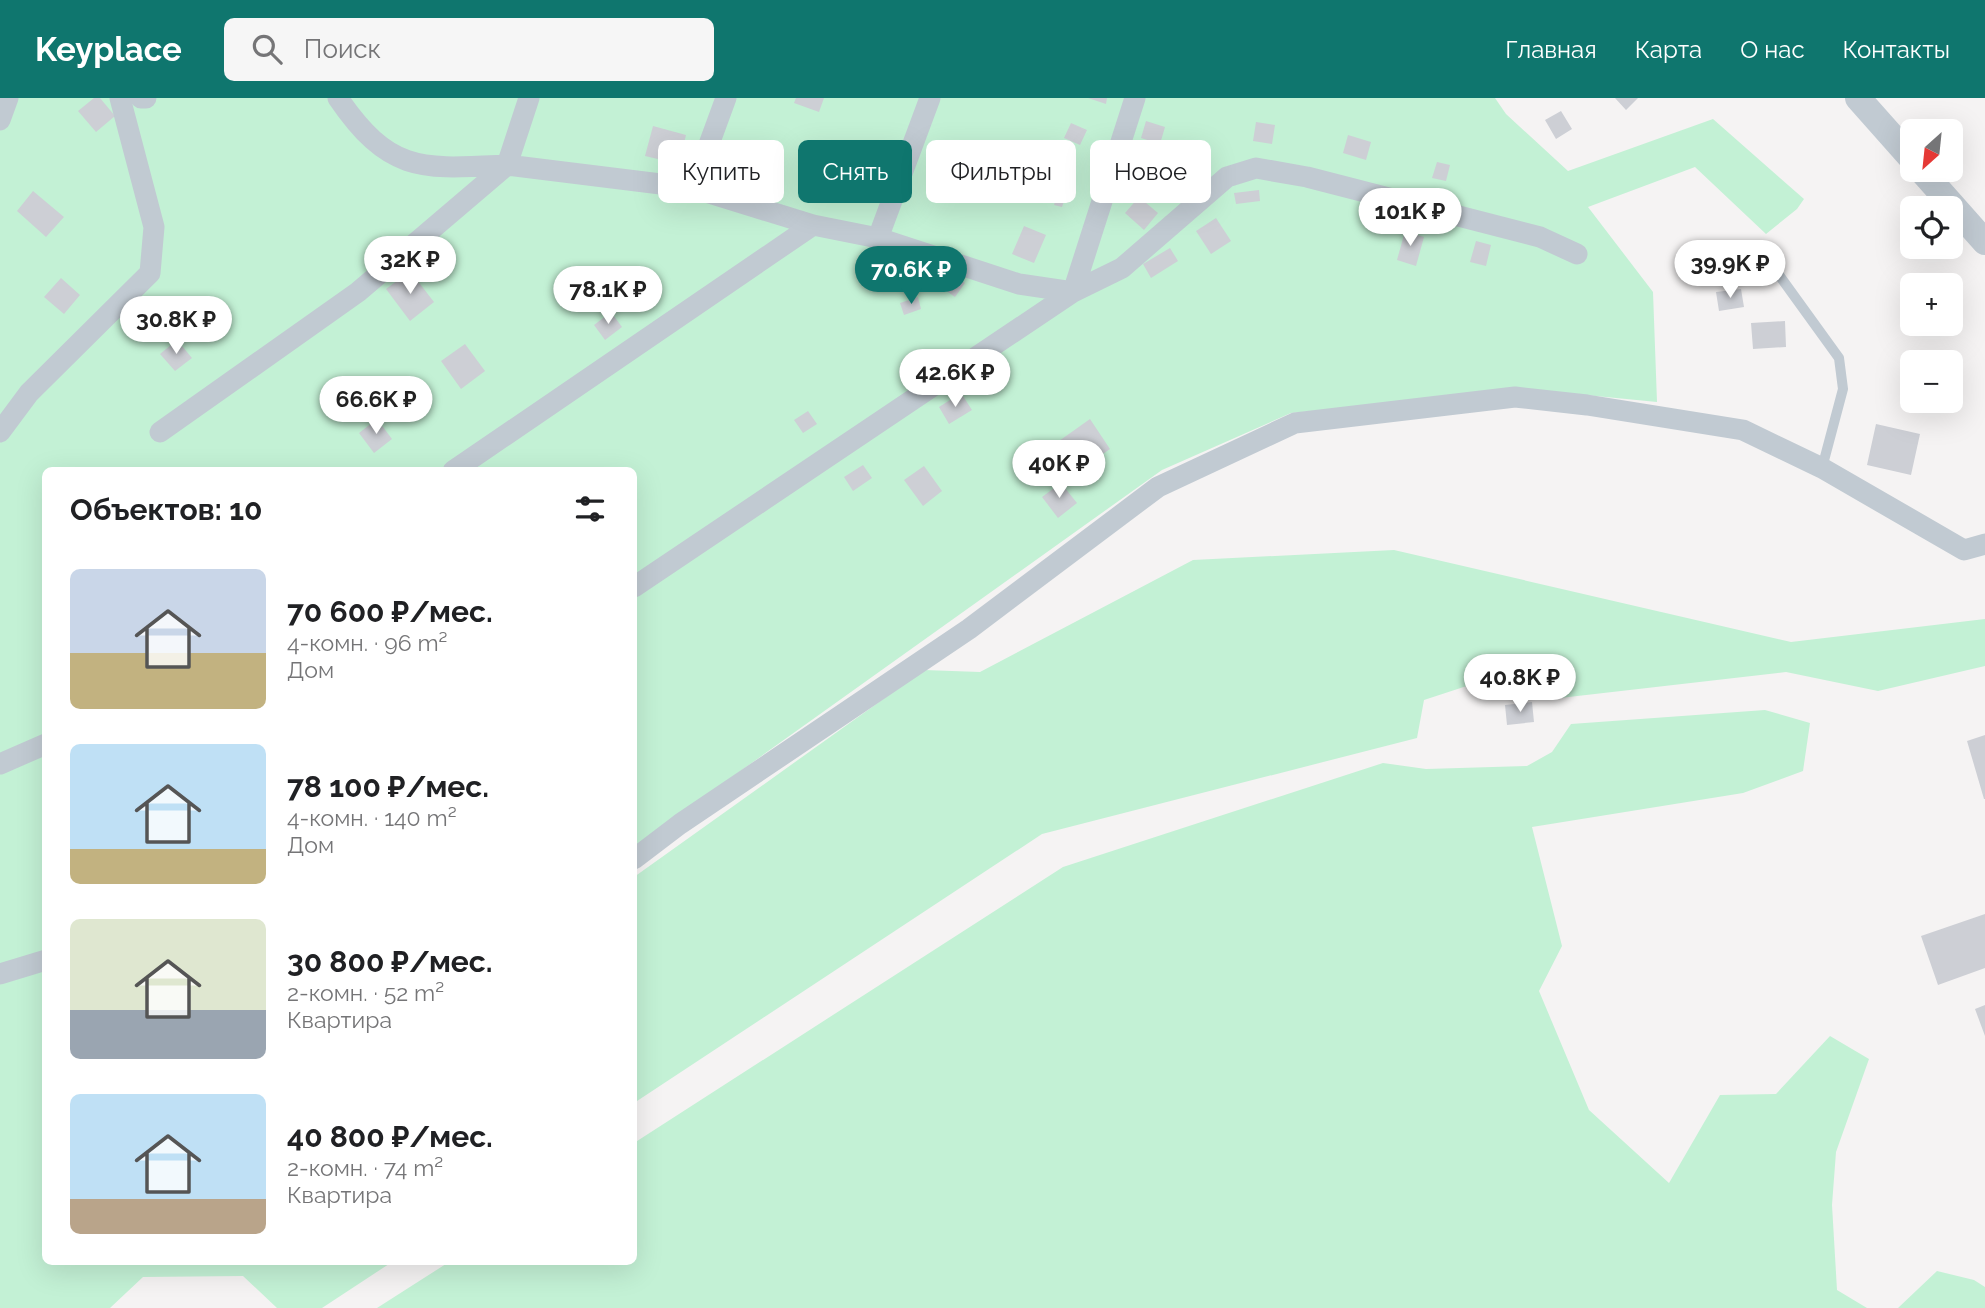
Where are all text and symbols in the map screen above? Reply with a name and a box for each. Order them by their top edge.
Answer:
search box [224,18,714,81]
text: Keyplace [35,30,182,69]
icon: search [248,30,286,68]
text: Поиск [304,34,381,64]
text: Главная [1505,35,1597,64]
text: Карта [1635,35,1702,64]
text: О нас [1740,35,1805,64]
text: Контакты [1843,35,1950,64]
north arrow [1900,119,1964,182]
map controls [1900,119,1963,413]
chip: Купить [658,140,784,203]
chip: Снять [798,140,912,203]
chip: Фильтры [926,140,1076,203]
chip: Новое [1090,140,1211,203]
pin: 101K ₽ [1353,188,1467,248]
button: locate [1900,196,1963,259]
text: 101K ₽ [1375,197,1445,224]
pin: 32K ₽ [361,236,459,296]
pin: 39.9K ₽ [1665,240,1795,300]
text: 32K ₽ [380,245,440,272]
pin: 70.6K ₽ [846,246,976,306]
text: 39.9K ₽ [1690,249,1770,276]
text: 70.6K ₽ [871,255,951,282]
pin: 78.1K ₽ [543,266,673,326]
button: + [1900,273,1963,336]
text: 78.1K ₽ [569,275,647,302]
pin: 30.8K ₽ [111,296,241,356]
text: 30.8K ₽ [136,305,216,332]
pin: 42.6K ₽ [890,350,1020,409]
button: − [1900,350,1963,413]
text: 42.6K ₽ [915,358,995,385]
pin: 66.6K ₽ [311,376,441,436]
text: 66.6K ₽ [335,385,417,412]
pin: 40K ₽ [1010,440,1108,500]
text: 40K ₽ [1028,449,1090,476]
icon: filters [571,490,609,528]
text: Объектов: 10 [70,492,262,527]
text: 70 600 ₽/мес. [287,594,493,629]
icon: home [126,597,210,681]
text: 4-комн. · 96 m² [287,629,447,656]
pin: 40.8K ₽ [1455,654,1585,714]
text: Дом [287,656,334,683]
text: 40.8K ₽ [1480,663,1560,690]
text: 78 100 ₽/мес. [287,769,489,804]
icon: home [126,772,210,856]
text: 4-комн. · 140 m² [287,804,457,831]
text: Дом [287,831,334,858]
text: 30 800 ₽/мес. [287,944,492,979]
icon: home [126,947,210,1031]
text: 2-комн. · 52 m² [287,979,444,1006]
text: Квартира [287,1006,392,1033]
text: 40 800 ₽/мес. [287,1119,493,1154]
icon: home [126,1122,210,1206]
text: 2-комн. · 74 m² [287,1154,443,1181]
text: Квартира [287,1181,392,1208]

